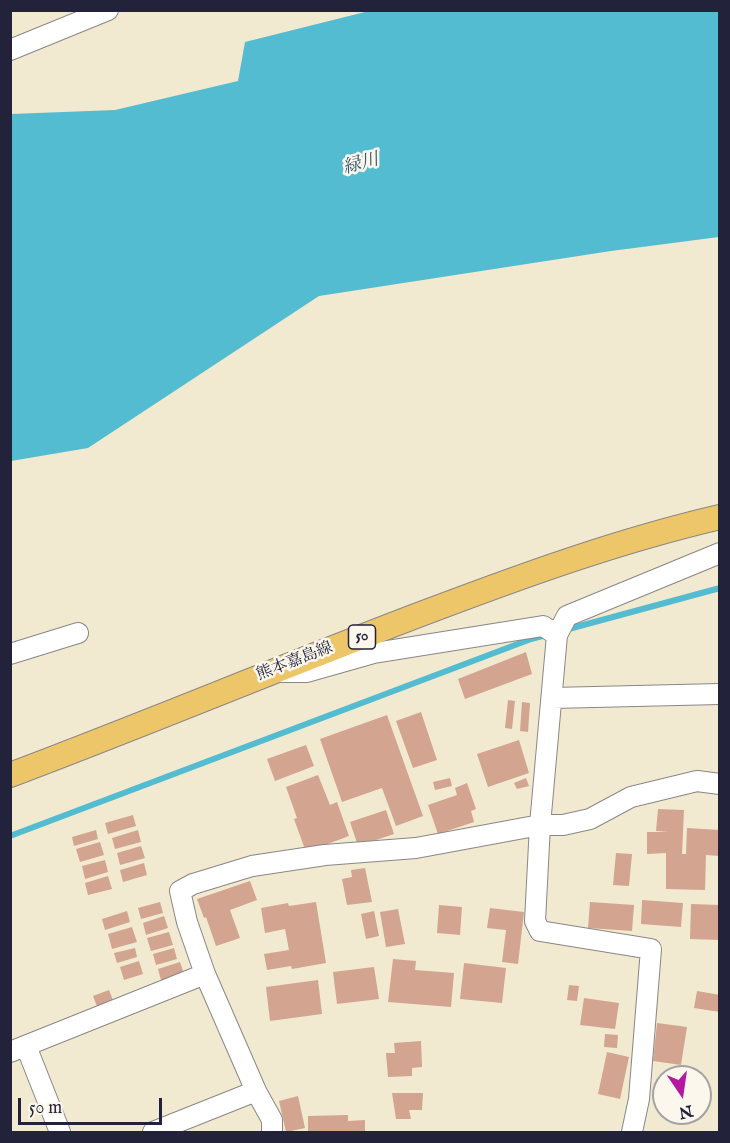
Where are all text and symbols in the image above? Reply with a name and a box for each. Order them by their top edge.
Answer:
water label: 緑川 [341,150,381,180]
road number: 50 [348,625,376,649]
street label: 熊本嘉島線 [254,639,336,685]
north arrow [652,1065,712,1125]
scale bar [21,1086,165,1124]
text: 50 m [29,1097,62,1120]
text: N [677,1099,695,1122]

